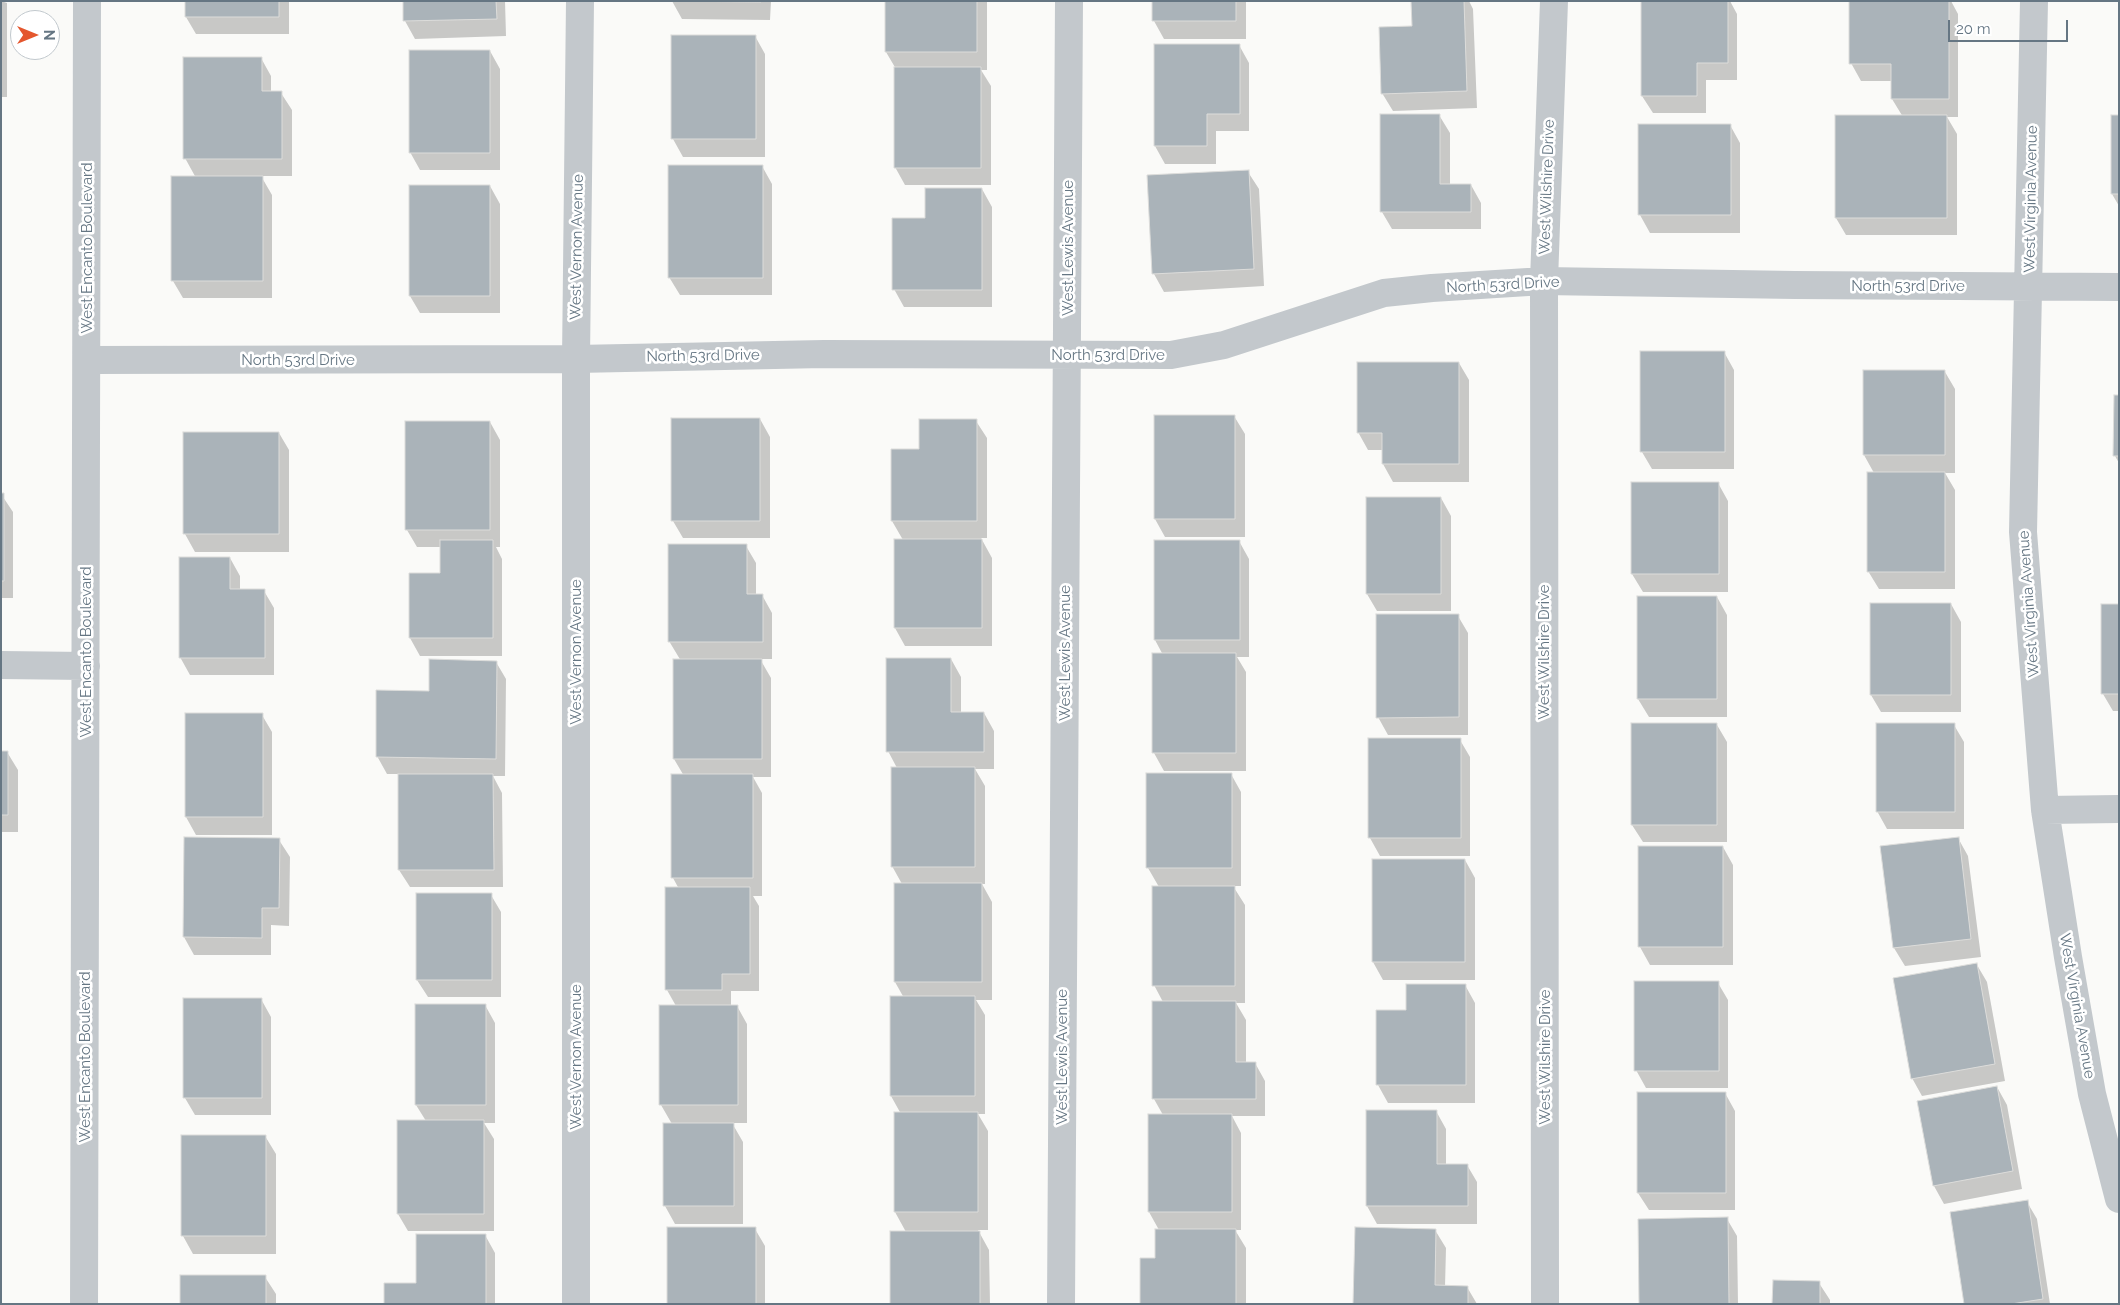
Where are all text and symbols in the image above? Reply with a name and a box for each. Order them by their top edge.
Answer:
north arrow [10,10,60,60]
scale bar [1950,10,2070,42]
text: 20 m [1956,20,1991,38]
text: N [41,30,57,40]
street label: West Wilshire Drive [1536,119,1558,255]
street label: West Virginia Avenue [2021,125,2041,273]
street label: West Encanto Boulevard [78,163,96,333]
street label: West Vernon Avenue [567,174,587,320]
street label: West Lewis Avenue [1059,180,1077,316]
street label: North 53rd Drive [1446,273,1560,297]
street label: North 53rd Drive [1851,277,1965,295]
street label: North 53rd Drive [646,346,760,366]
street label: North 53rd Drive [1051,346,1165,364]
street label: North 53rd Drive [241,351,355,369]
street label: West Virginia Avenue [2015,530,2043,678]
street label: West Encanto Boulevard [77,567,95,737]
street label: West Vernon Avenue [567,579,585,725]
street label: West Wilshire Drive [1535,584,1553,720]
street label: West Lewis Avenue [1056,585,1074,721]
street label: West Virginia Avenue [2055,932,2099,1080]
street label: West Encanto Boulevard [76,972,94,1142]
street label: West Vernon Avenue [567,984,585,1130]
street label: West Lewis Avenue [1053,989,1071,1125]
street label: West Wilshire Drive [1536,989,1554,1125]

